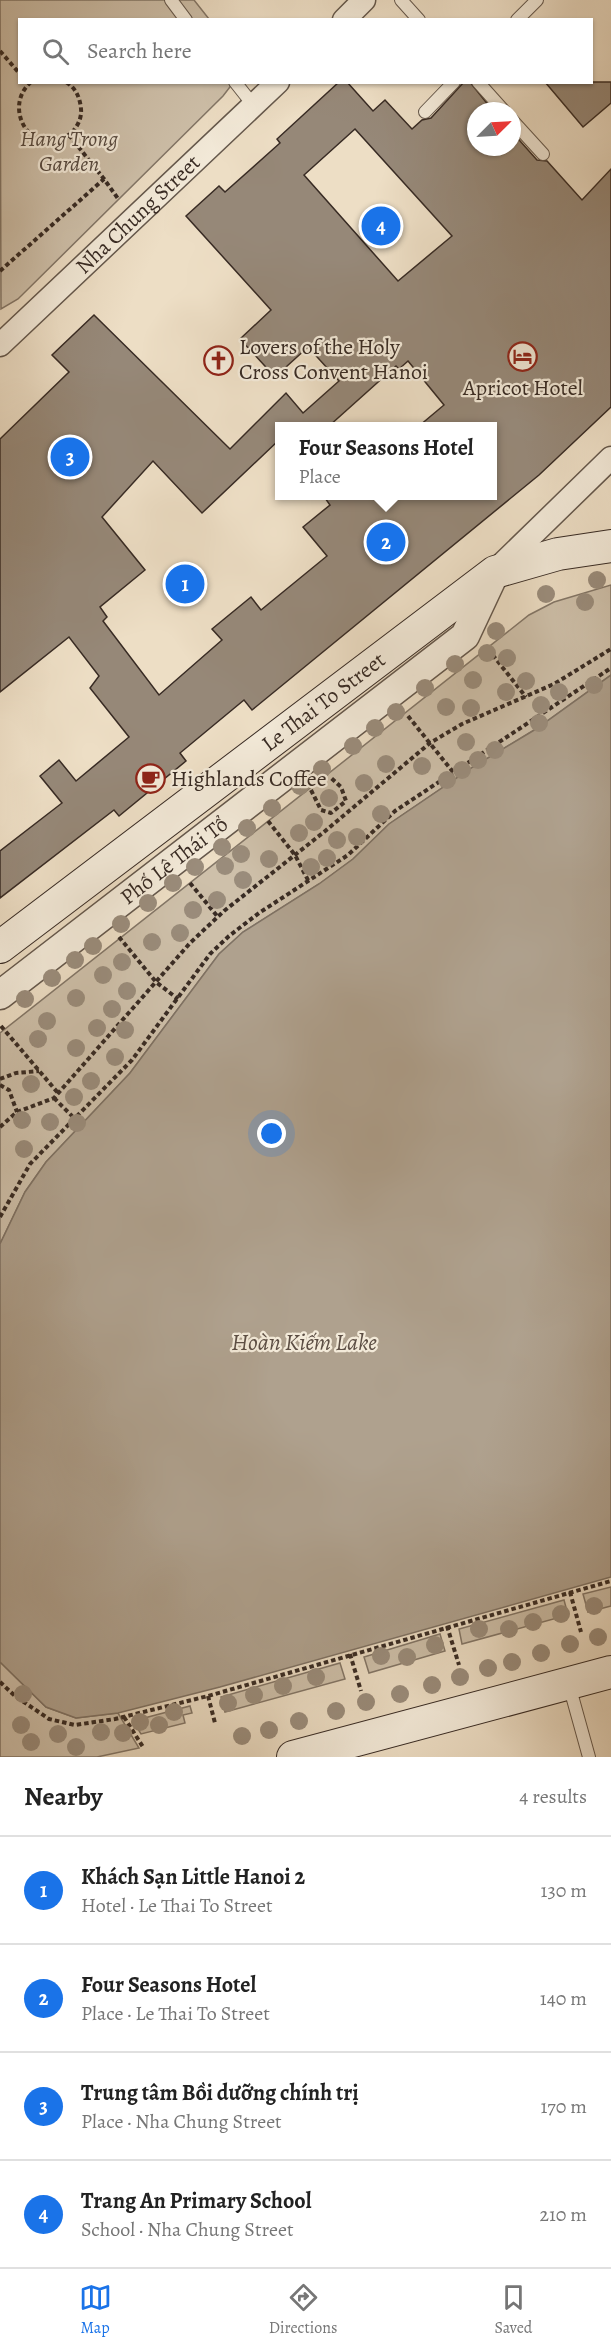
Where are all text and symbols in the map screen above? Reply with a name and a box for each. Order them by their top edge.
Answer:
search box [18,18,593,84]
icon: search [39,35,72,68]
text: Search here [87,36,192,66]
north arrow [467,102,521,156]
park label: Hang Trong Garden [20,124,118,179]
street label: Nha Chung Street [69,148,207,281]
pin: 4 [362,204,400,248]
place label: Lovers of the Holy Cross Convent Hanoi [239,332,428,387]
hotel icon: Apricot Hotel [507,340,539,372]
church icon: Lovers of the Holy Cross Convent Hanoi [202,344,234,376]
place label: Apricot Hotel [462,373,583,403]
popup [275,422,497,500]
text: Four Seasons Hotel [298,433,474,463]
pin: 3 [50,434,90,480]
text: Place [298,463,341,490]
pin: 2 [366,520,406,564]
pin: 1 [166,562,204,606]
street label: Le Thai To Street [256,645,392,759]
cafe icon: Highlands Coffee [134,763,166,795]
place label: Highlands Coffee [171,764,327,794]
street label: Phố Lê Thái Tổ [114,809,234,912]
your location [257,1119,286,1148]
water label: Hoàn Kiếm Lake [231,1326,377,1358]
text: Nearby [24,1779,103,1814]
text: 4 results [519,1783,587,1810]
text: Khách Sạn Little Hanoi 2 [81,1862,305,1892]
text: 1 [40,1877,47,1904]
text: 130 m [541,1877,587,1904]
text: Hotel · Le Thai To Street [81,1892,273,1919]
text: Four Seasons Hotel [81,1970,256,2000]
text: 2 [39,1985,48,2012]
text: 140 m [540,1985,587,2012]
text: Place · Le Thai To Street [81,2000,270,2027]
text: Trung tâm Bồi dưỡng chính trị [81,2078,359,2108]
text: 3 [39,2093,48,2120]
text: 170 m [541,2093,587,2120]
text: Place · Nha Chung Street [81,2108,282,2135]
text: Trang An Primary School [81,2186,311,2216]
text: 4 [39,2201,48,2228]
text: 210 m [539,2201,587,2228]
text: School · Nha Chung Street [81,2216,294,2243]
tab: Map [79,2281,112,2339]
tab: Directions [269,2281,337,2339]
tab: Saved [494,2281,532,2339]

